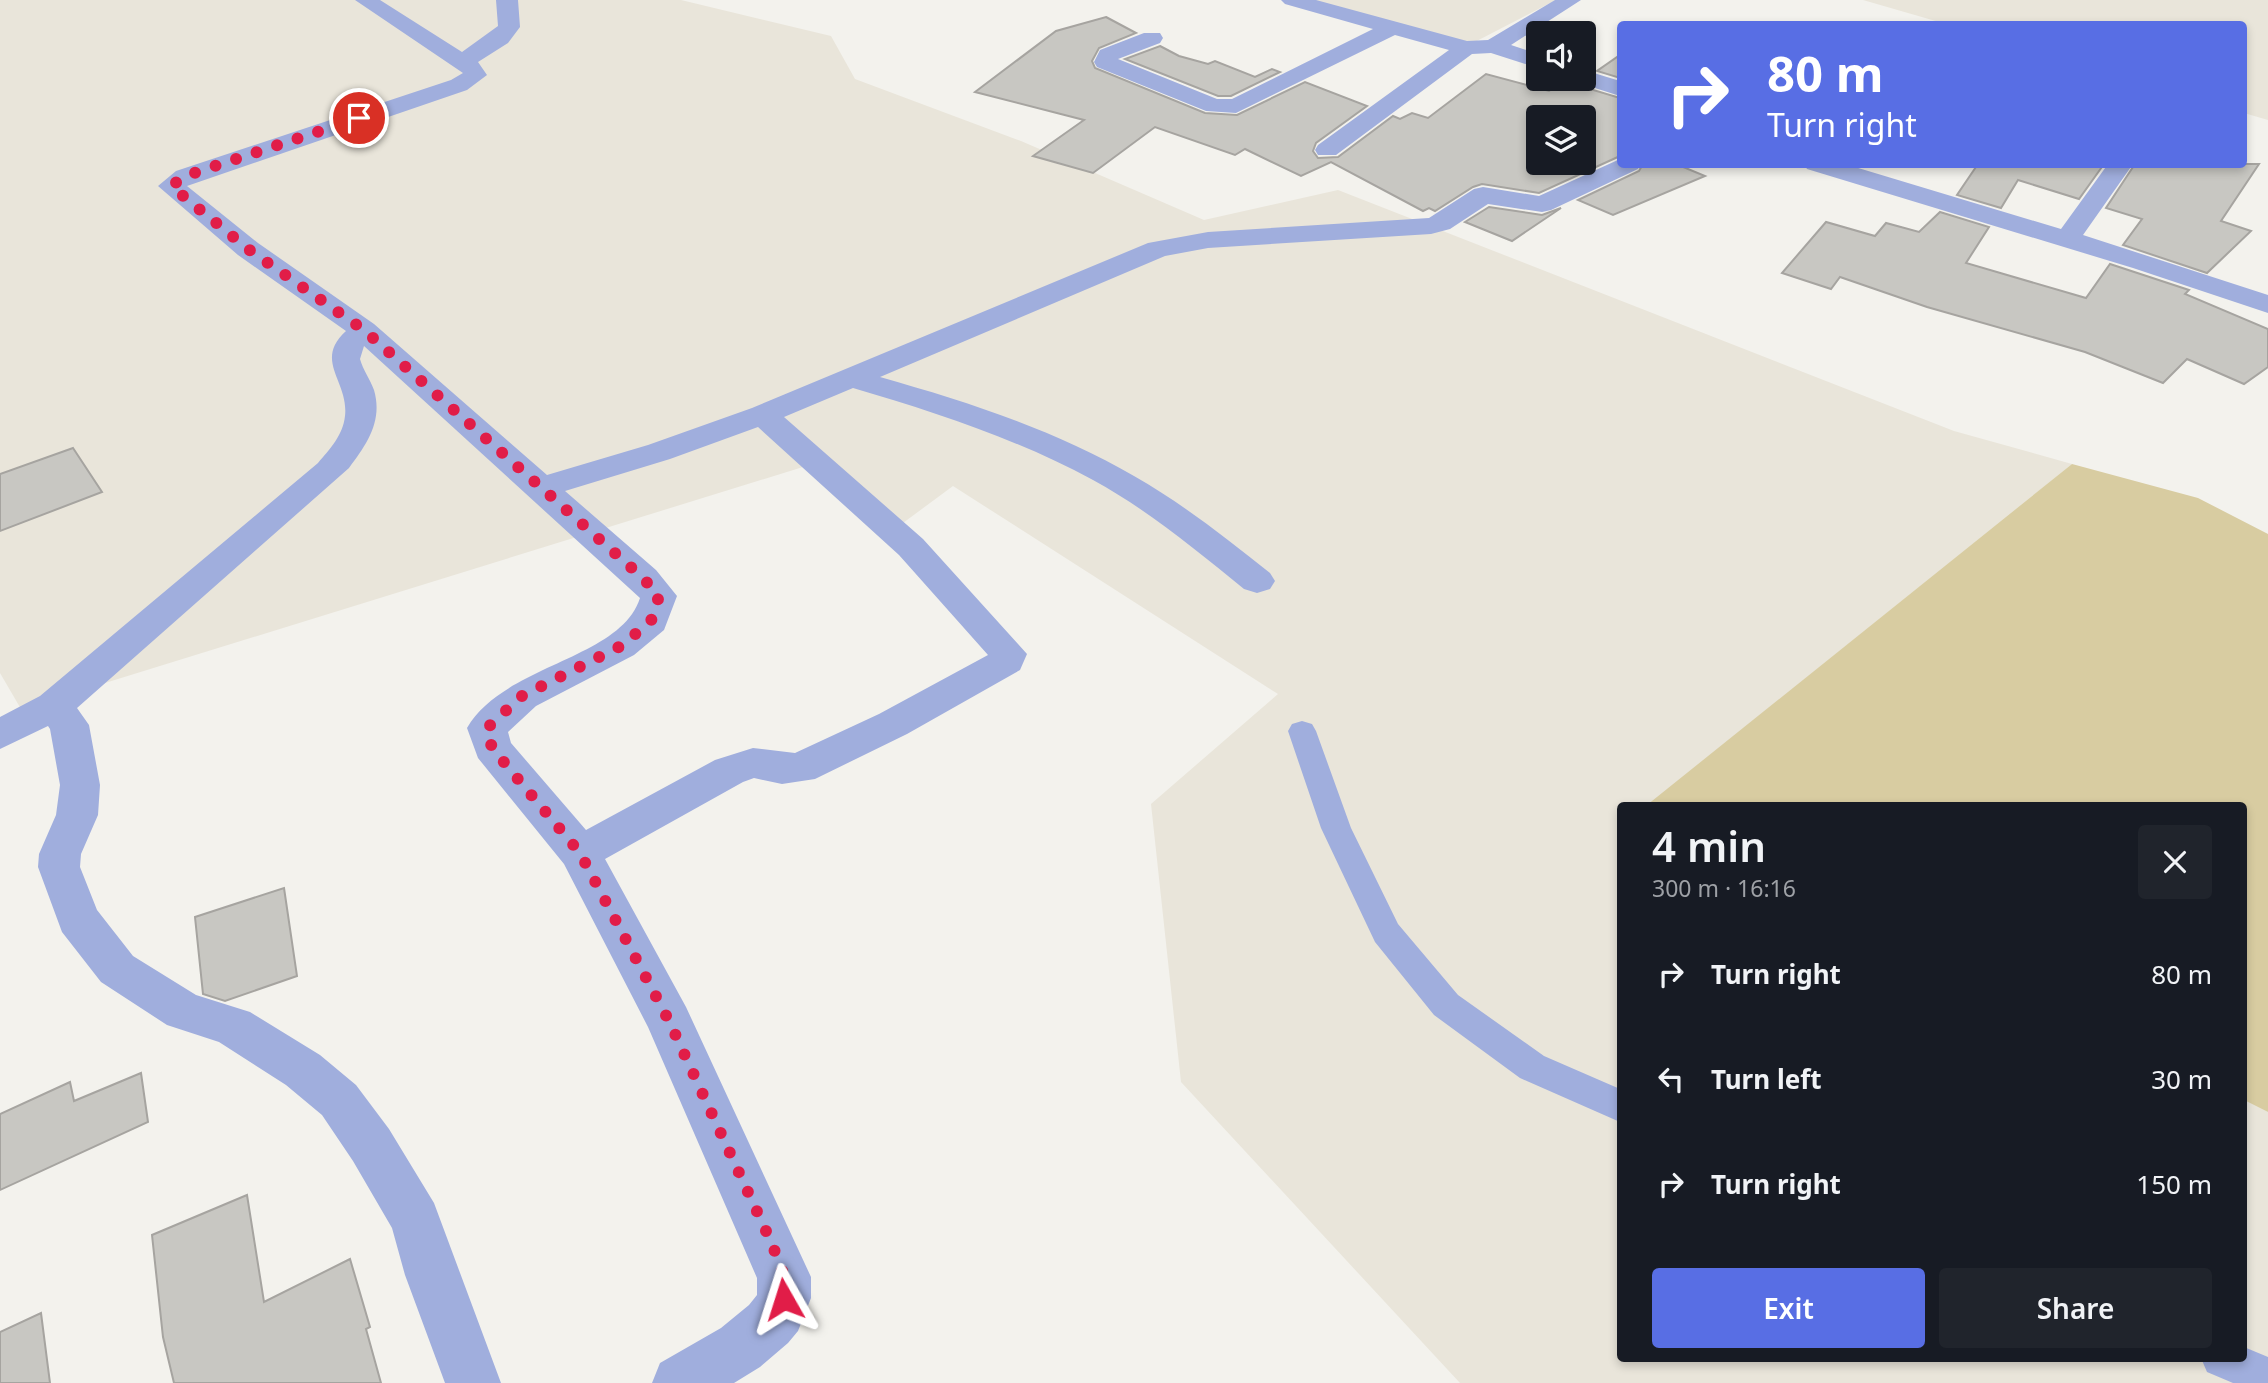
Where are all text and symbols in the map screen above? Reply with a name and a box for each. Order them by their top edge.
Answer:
map controls [1526,21,1596,175]
button: sound [1526,21,1596,91]
text: 80 m [1767,40,1884,106]
icon: right [1652,49,1743,140]
pin [329,88,389,148]
icon: arrive [340,99,378,137]
text: Turn right [1767,103,1917,146]
button: layers [1526,105,1596,175]
text: 4 min [1652,817,1766,874]
button: close [2138,825,2212,899]
text: 300 m · 16:16 [1652,872,1796,904]
icon: right [1652,955,1690,993]
text: Turn right [1711,956,1841,992]
text: 80 m [2151,956,2212,992]
icon: left [1652,1060,1690,1098]
text: Turn left [1711,1061,1822,1097]
text: 30 m [2151,1061,2212,1097]
icon: right [1652,1165,1690,1203]
text: Turn right [1711,1166,1841,1202]
text: 150 m [2136,1166,2212,1202]
position arrow [747,1262,821,1336]
button: Exit [1652,1268,1925,1348]
button: Share [1939,1268,2212,1348]

